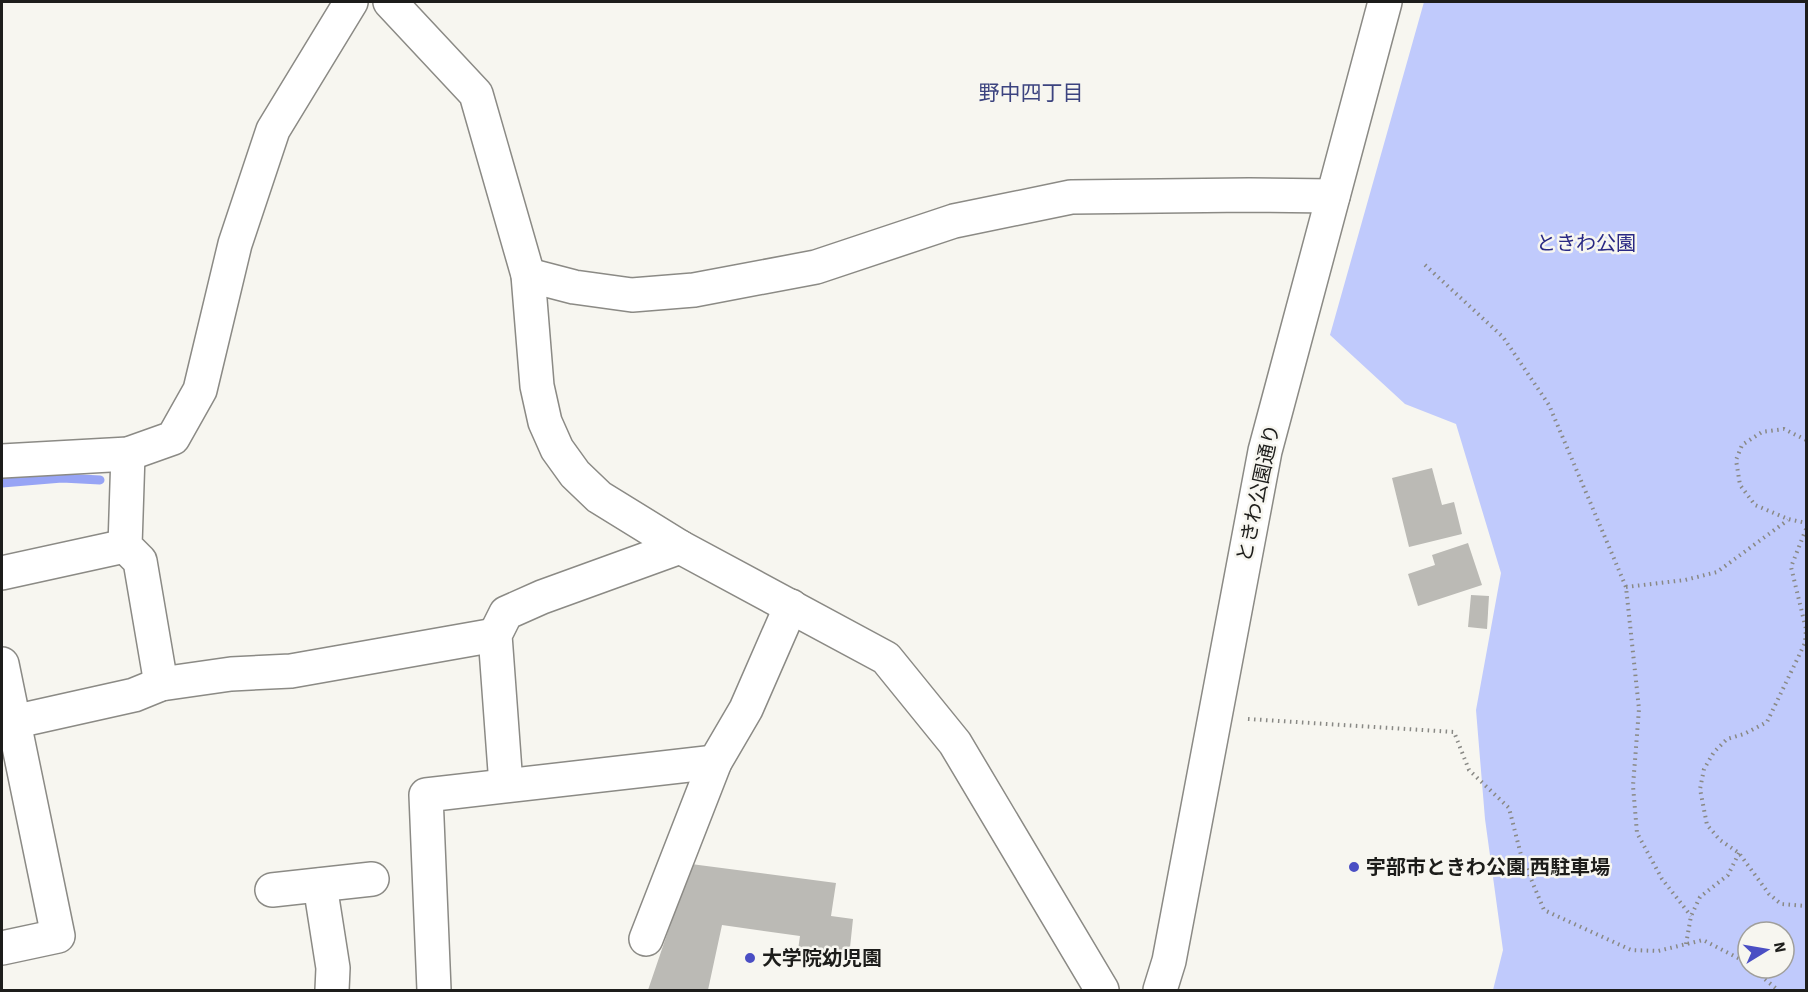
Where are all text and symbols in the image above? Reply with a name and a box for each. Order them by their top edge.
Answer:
district label: 野中四丁目 [979,78,1084,108]
park label: ときわ公園 [1536,230,1636,258]
street label: ときわ公園通り [1231,422,1287,565]
place label: 宇部市ときわ公園 西駐車場 [1366,854,1610,882]
marker: 宇部市ときわ公園 西駐車場 [1347,860,1361,874]
north arrow [1736,920,1796,980]
text: N [1768,940,1792,955]
place label: 大学院幼児園 [762,945,882,973]
marker: 大学院幼児園 [743,951,757,965]

